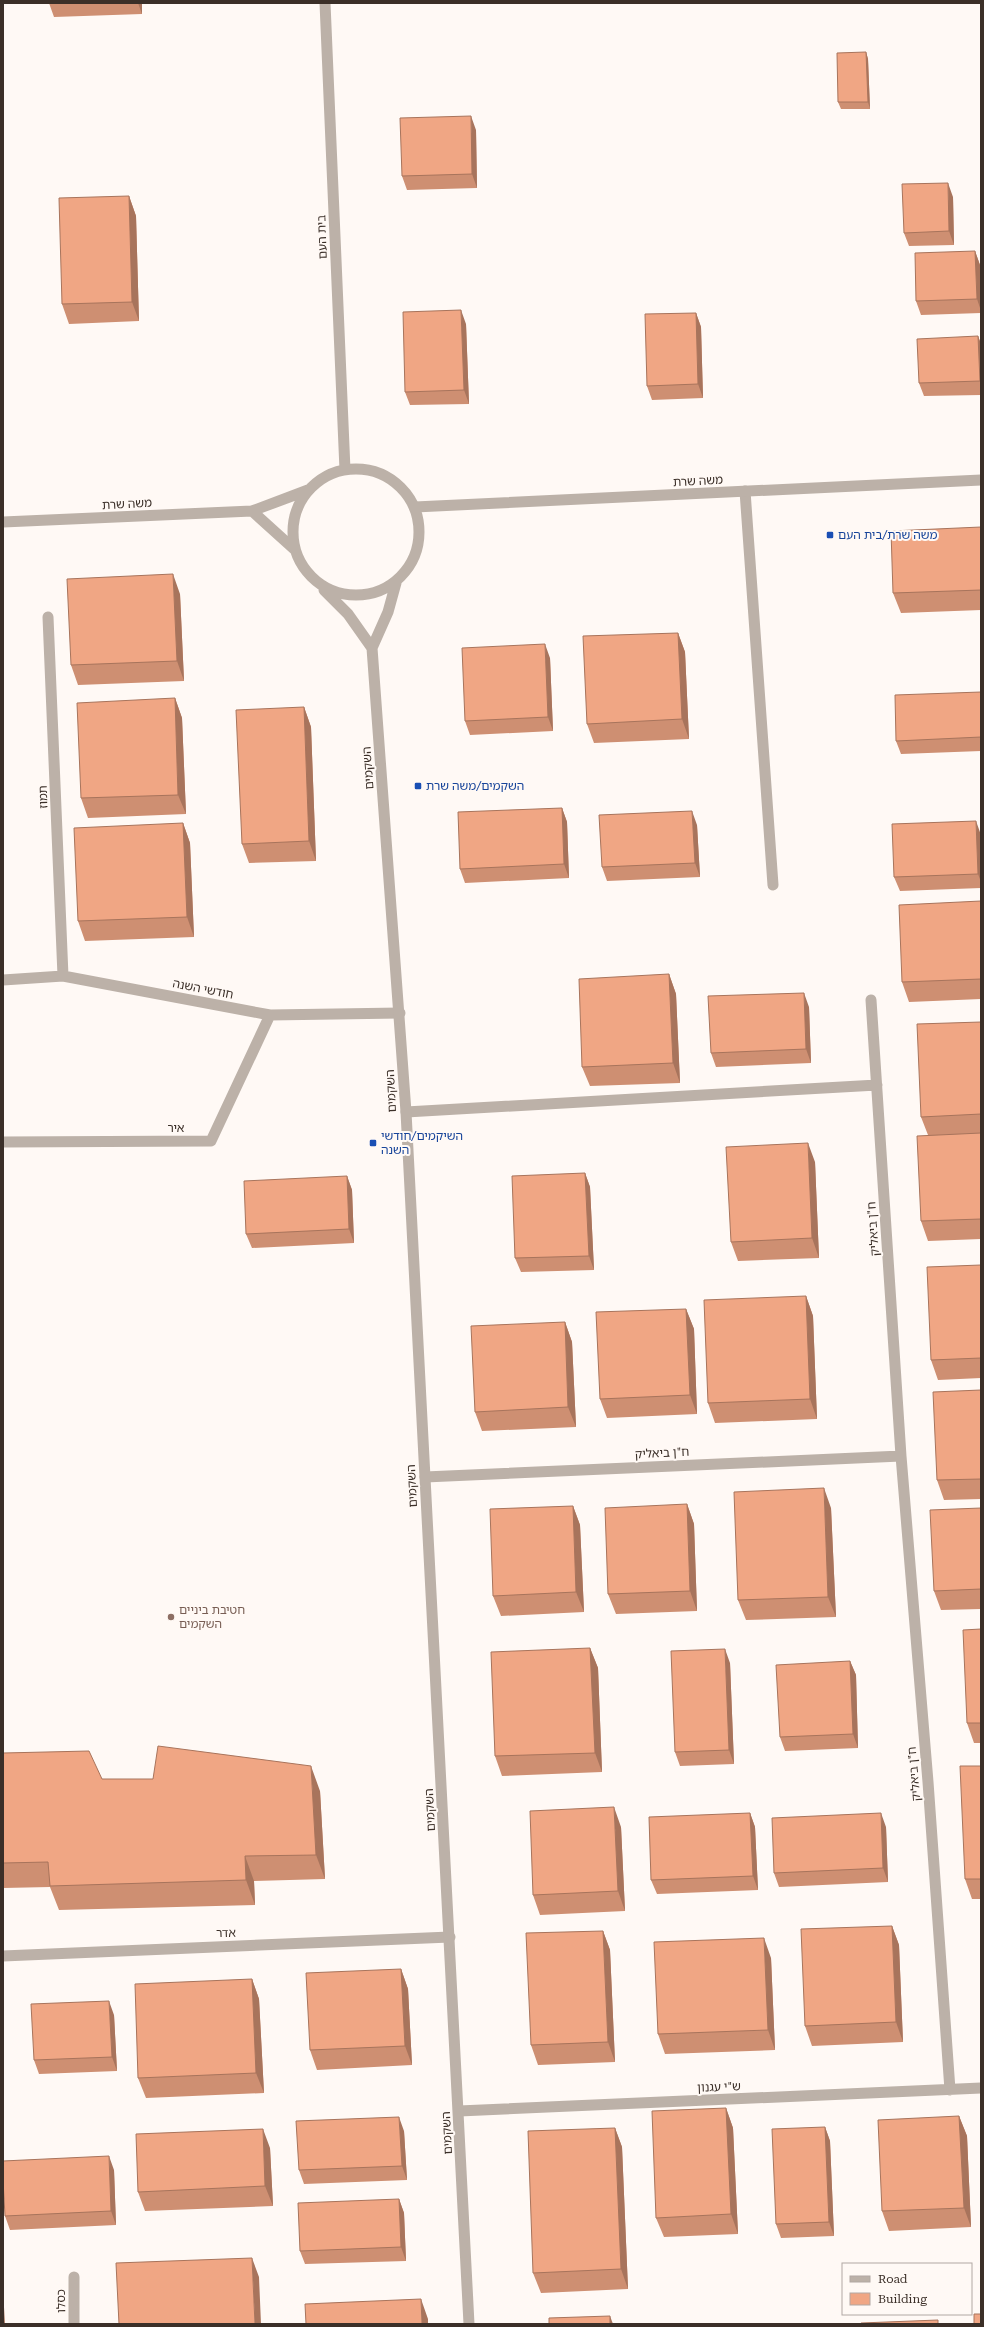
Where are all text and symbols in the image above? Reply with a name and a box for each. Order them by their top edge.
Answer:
street label: בית העם [314,215,330,259]
street label: משה שרת [673,473,723,489]
street label: משה שרת [102,496,152,512]
place label: משה שרת/בית העם [838,528,938,542]
marker: משה שרת/בית העם [825,530,835,540]
street label: השקמים [360,746,376,790]
place label: השקמים/משה שרת [426,779,524,793]
marker: השקמים/משה שרת [413,781,423,791]
street label: תמוז [36,785,50,809]
street label: חודשי השנה [171,976,235,1002]
street label: השקמים [383,1069,399,1113]
street label: איר [168,1121,185,1135]
place label: השיקמים/חודשי השנה [381,1129,463,1157]
marker: השיקמים/חודשי השנה [368,1138,378,1148]
street label: ח"ן ביאליק [864,1201,882,1257]
street label: ח"ן ביאליק [634,1445,690,1461]
street label: השקמים [404,1464,420,1508]
place label: חטיבת ביניים השקמים [179,1603,245,1631]
marker: חטיבת ביניים השקמים [166,1612,176,1622]
street label: ח"ן ביאליק [905,1746,923,1802]
street label: השקמים [422,1788,438,1832]
street label: אדר [216,1926,237,1940]
street label: ש"י עגנון [697,2079,741,2095]
street label: השקמים [439,2111,455,2155]
legend [842,2263,972,2315]
text: Road [878,2272,908,2286]
street label: כסלו [54,2289,68,2313]
text: Building [878,2292,927,2306]

